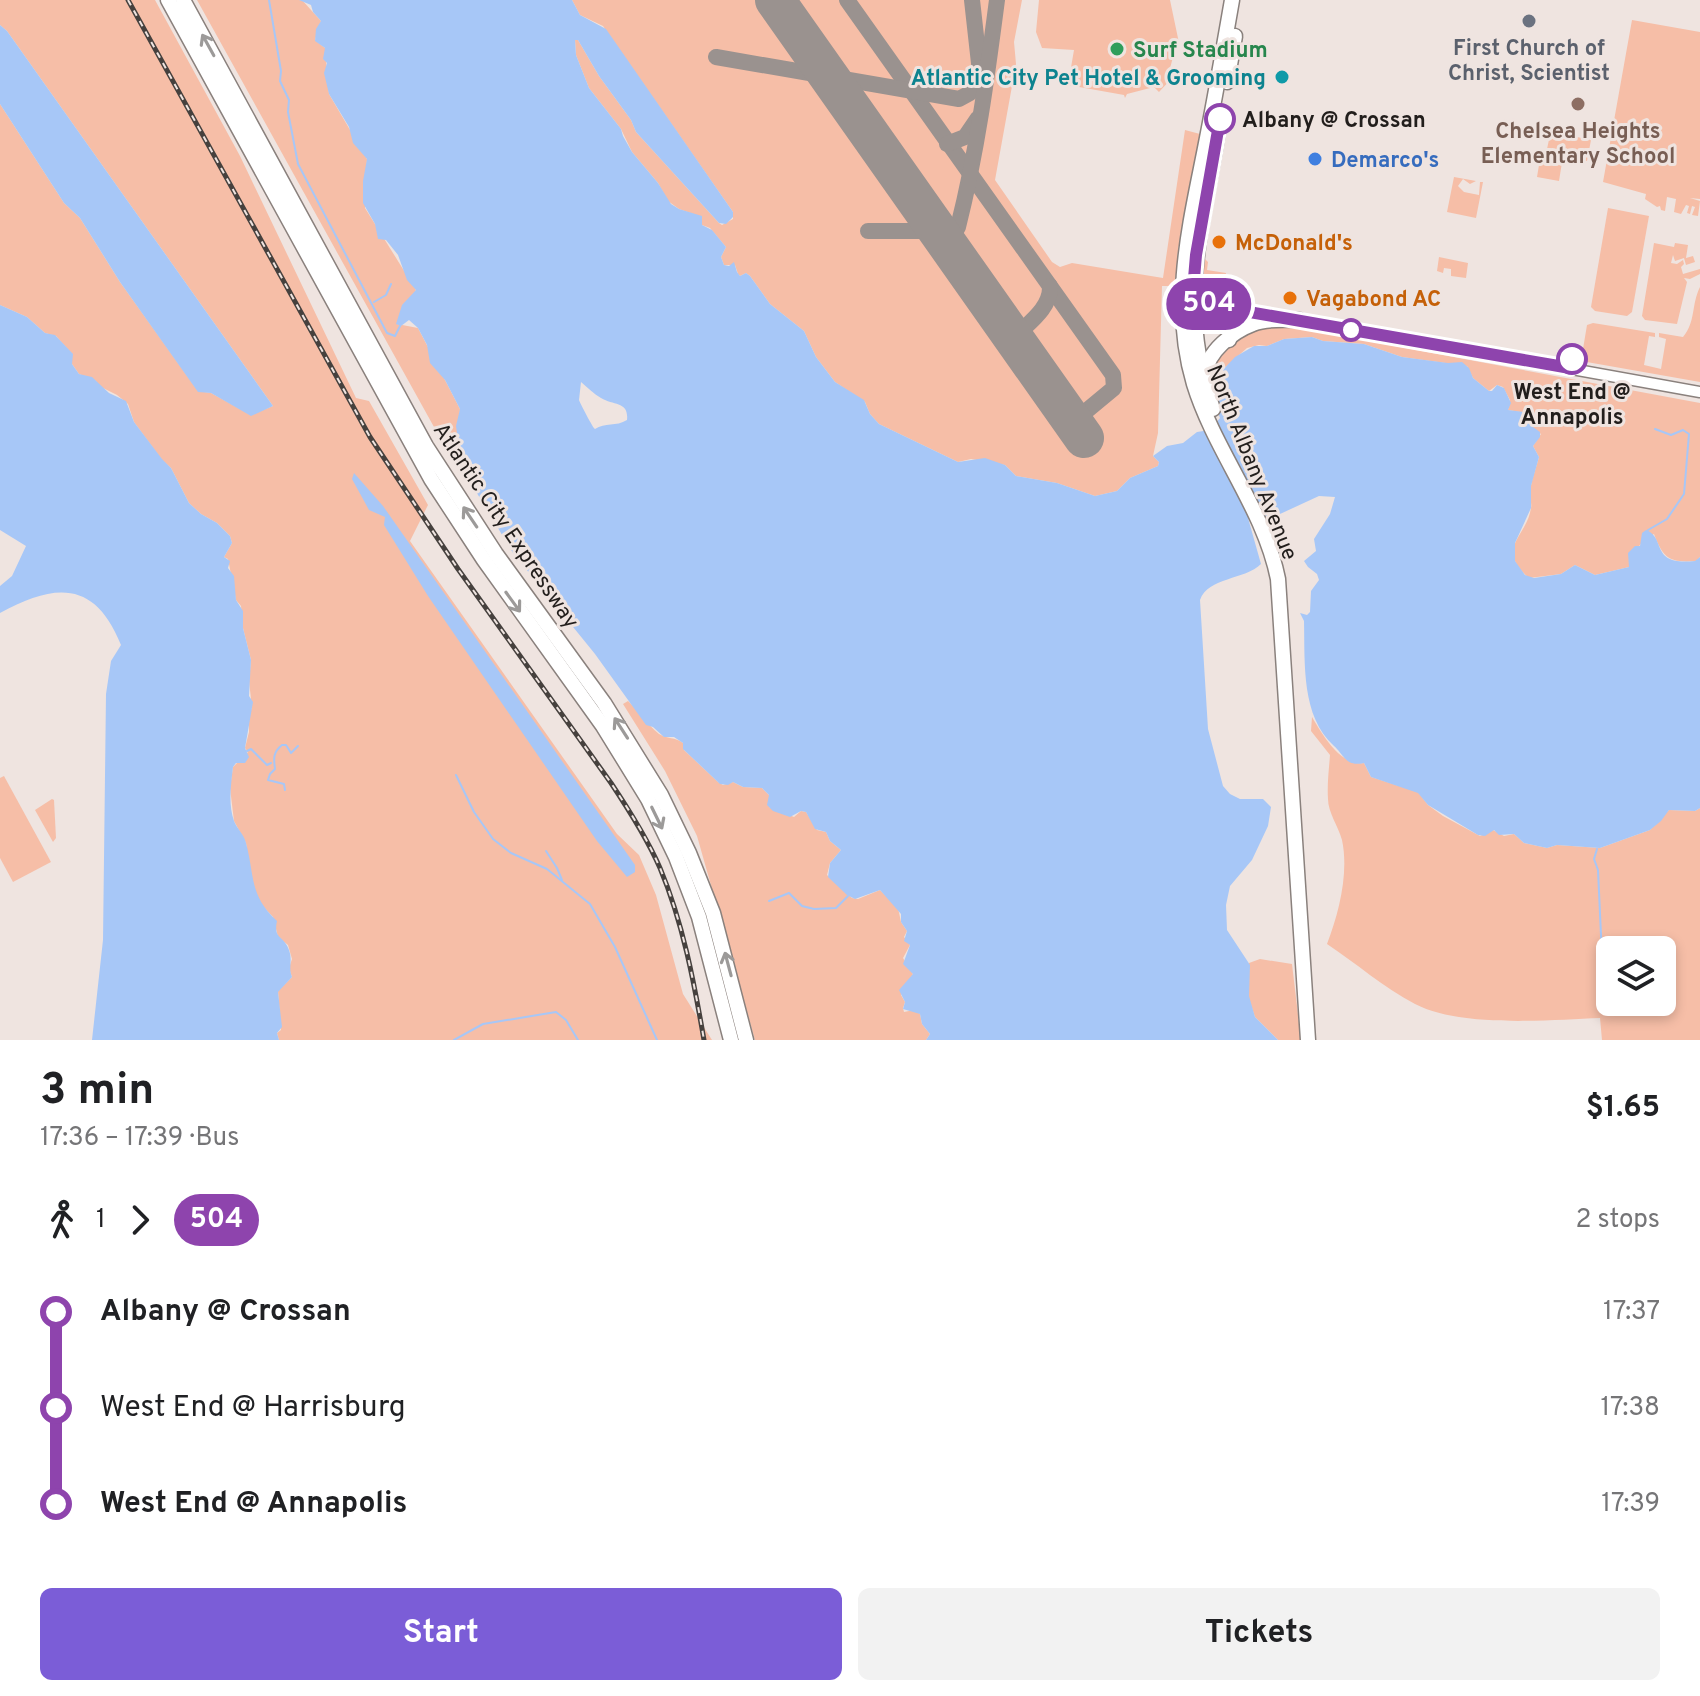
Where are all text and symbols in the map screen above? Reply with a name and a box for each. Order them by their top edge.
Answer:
marker: First Church of Christ, Scientist [1520,12,1538,30]
one-way arrow [200,33,215,57]
place label: First Church of Christ, Scientist [1448,36,1610,88]
place label: Surf Stadium [1133,38,1268,65]
marker: Surf Stadium [1108,40,1126,58]
place label: Atlantic City Pet Hotel & Grooming [911,66,1266,93]
marker: Atlantic City Pet Hotel & Grooming [1273,68,1291,86]
marker: Chelsea Heights Elementary School [1569,95,1587,113]
marker: Albany @ Crossan [1205,104,1235,134]
place label: Albany @ Crossan [1242,108,1426,135]
place label: Chelsea Heights Elementary School [1481,119,1675,171]
place label: Demarco's [1331,148,1439,175]
marker: Demarco's [1306,150,1324,168]
place label: McDonald's [1235,231,1353,258]
marker: McDonald's [1210,233,1228,251]
line badge: 504 [1163,278,1255,330]
text: 504 [1182,286,1236,322]
place label: Vagabond AC [1306,287,1441,314]
marker: Vagabond AC [1281,289,1299,307]
unlabelled marker [1340,319,1362,341]
marker: West End @ Annapolis [1557,344,1587,374]
street label: North Albany Avenue [1199,361,1302,565]
place label: West End @ Annapolis [1513,380,1631,432]
street label: Atlantic City Expressway [426,418,584,634]
one-way arrow [462,506,479,528]
one-way arrow [505,590,522,612]
one-way arrow [613,717,629,740]
one-way arrow [650,805,665,829]
map controls [1596,936,1676,1016]
button: layers [1596,936,1676,1016]
one-way arrow [719,952,734,978]
text: 3 min [40,1064,154,1120]
text: $1.65 [1586,1090,1660,1127]
text: 17:36 – 17:39 · Bus [40,1122,239,1155]
icon: walk [40,1198,84,1242]
icon: forward [118,1198,162,1242]
text: 504 [190,1202,243,1238]
text: 1 [96,1204,106,1237]
text: 2 stops [1575,1204,1660,1237]
text: Albany @ Crossan [100,1294,351,1331]
text: 17:37 [1603,1296,1660,1329]
text: West End @ Harrisburg [100,1390,406,1427]
text: 17:38 [1600,1392,1660,1425]
text: West End @ Annapolis [100,1486,407,1523]
text: 17:39 [1601,1488,1660,1521]
button: Start [40,1588,842,1680]
button: Tickets [858,1588,1660,1680]

